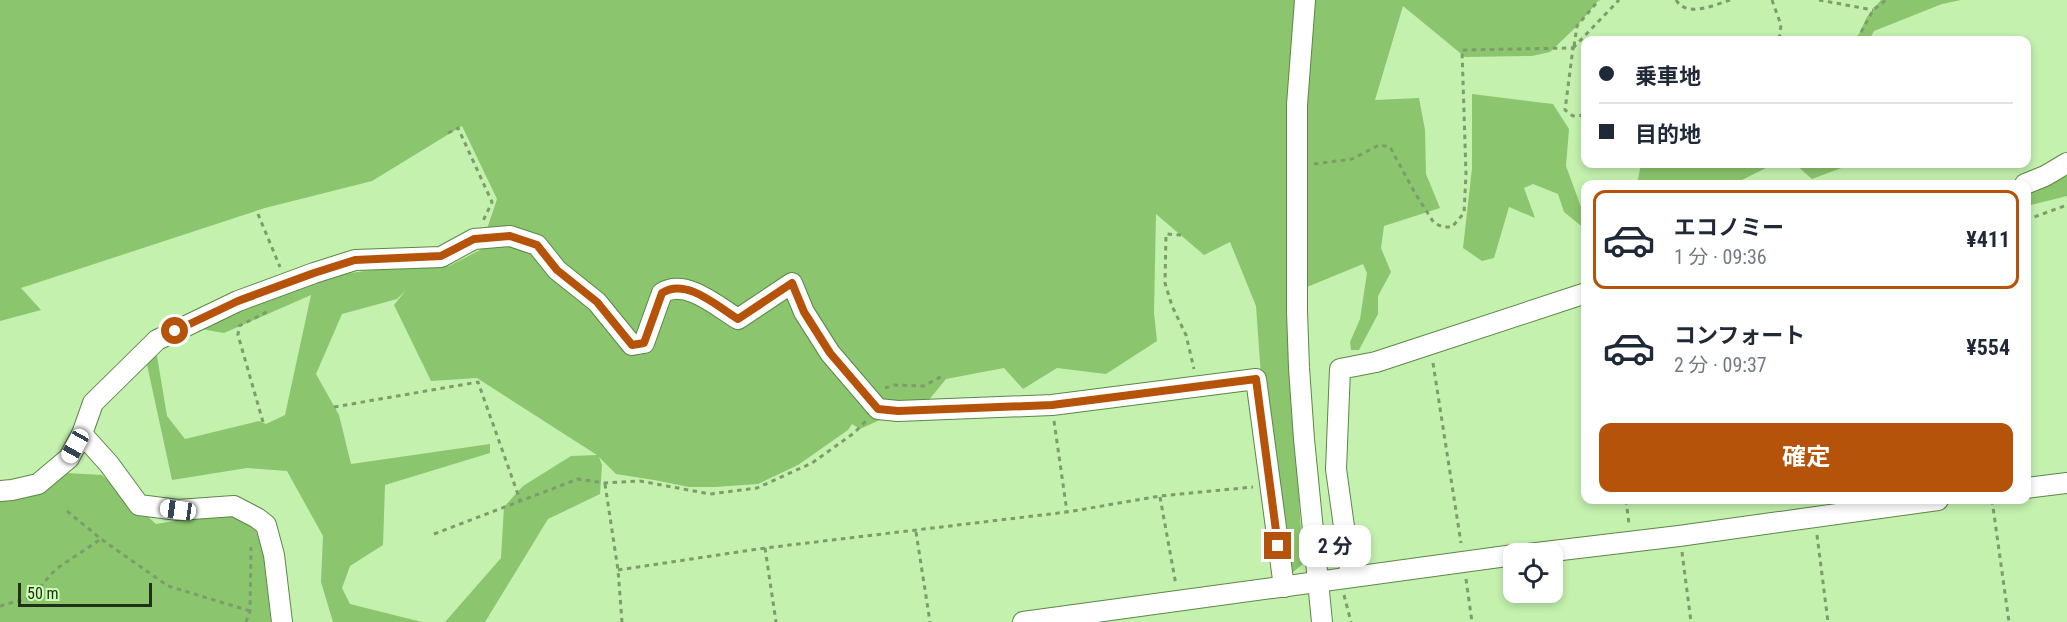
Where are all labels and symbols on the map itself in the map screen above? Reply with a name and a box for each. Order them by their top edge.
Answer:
route start [161,317,188,344]
car [58,426,92,466]
car [159,499,197,521]
callout: 2 分 [1299,525,1371,567]
route end [1264,532,1291,559]
scale bar [18,580,152,608]

